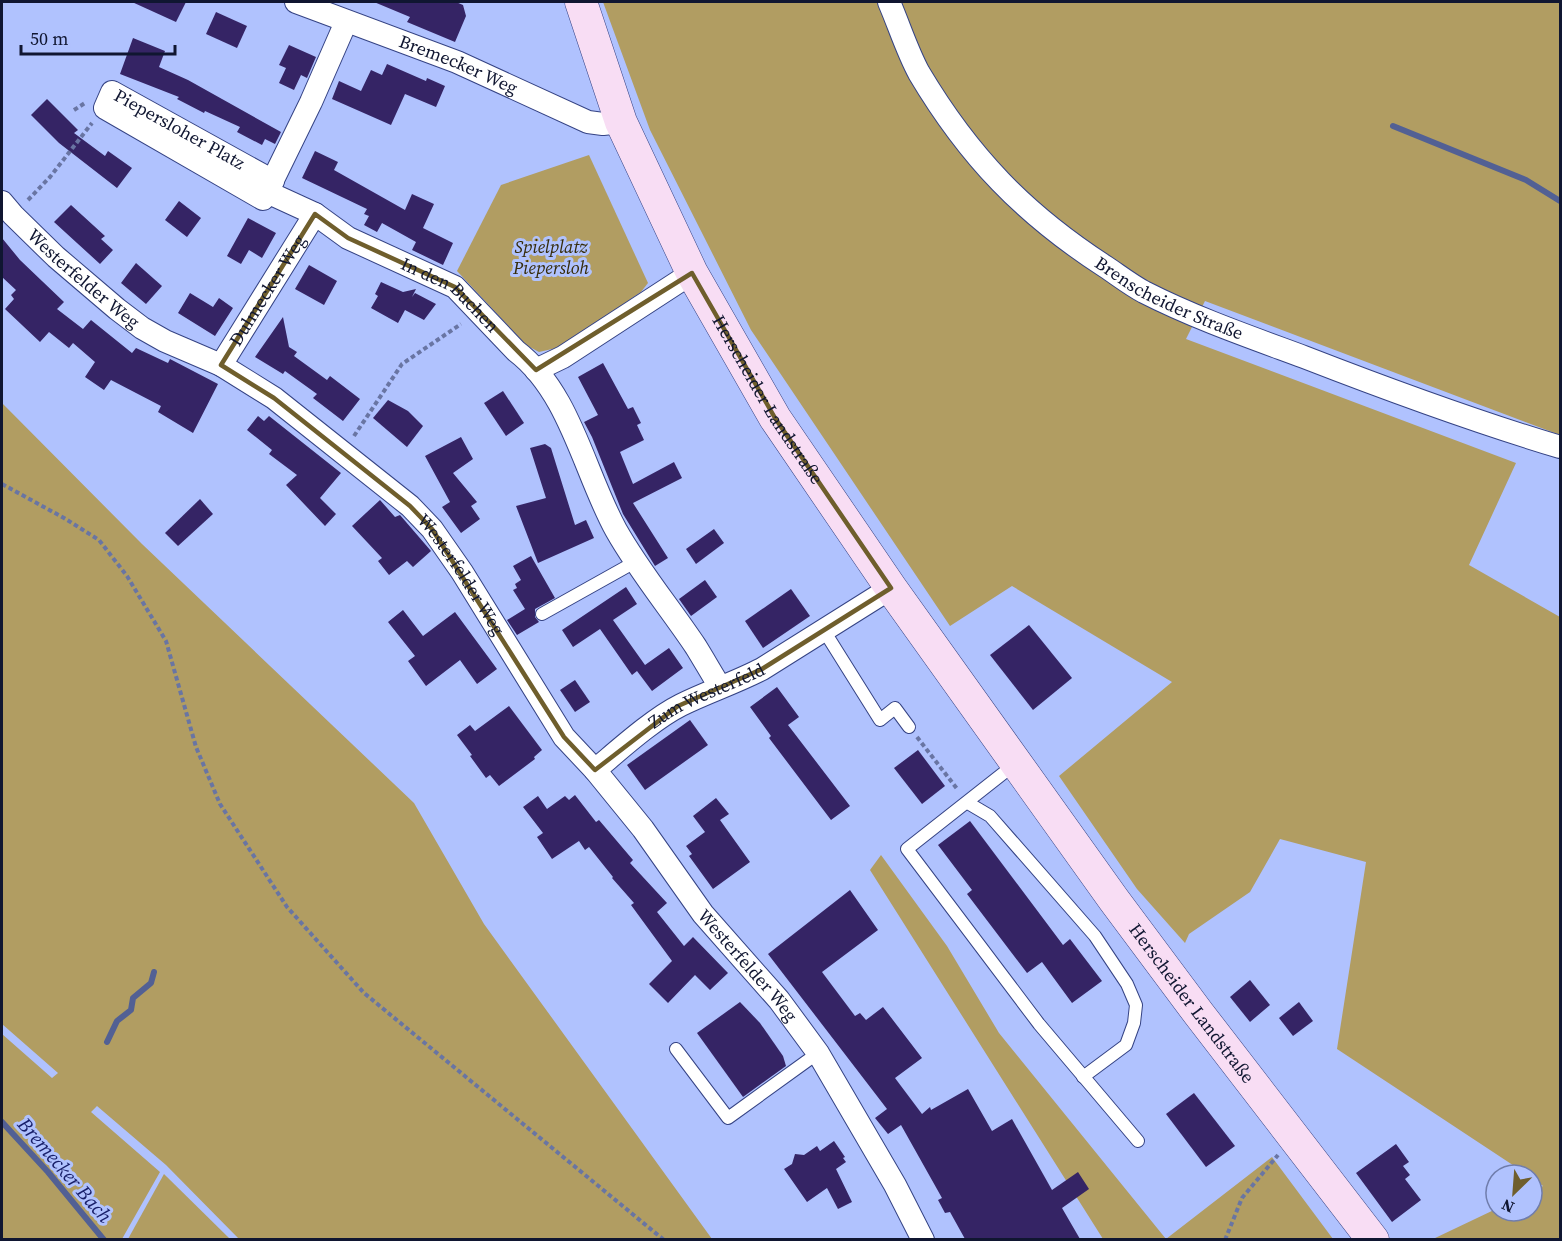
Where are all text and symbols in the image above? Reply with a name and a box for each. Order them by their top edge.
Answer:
scale bar [21,18,176,56]
text: 50 m [30,26,68,51]
street label: Bremecker Weg [396,28,522,100]
street label: Piepersloher Platz [110,83,250,175]
street label: Westerfelder Weg [22,223,145,334]
street label: Dulmecker Weg [223,229,311,351]
park label: Spielplatz Piepersloh [512,234,589,280]
street label: Brenscheider Straße [1090,250,1247,345]
street label: In den Buchen [397,251,505,338]
street label: Herscheider Landstraße [707,310,830,489]
street label: Westerfelder Weg [412,508,511,640]
street label: Zum Westerfeld [643,657,769,734]
street label: Westerfelder Weg [692,904,804,1027]
street label: Herscheider Landstraße [1124,918,1261,1088]
water label: Bremecker Bach [11,1110,119,1229]
north arrow [1484,1163,1544,1223]
text: N [1497,1194,1518,1219]

